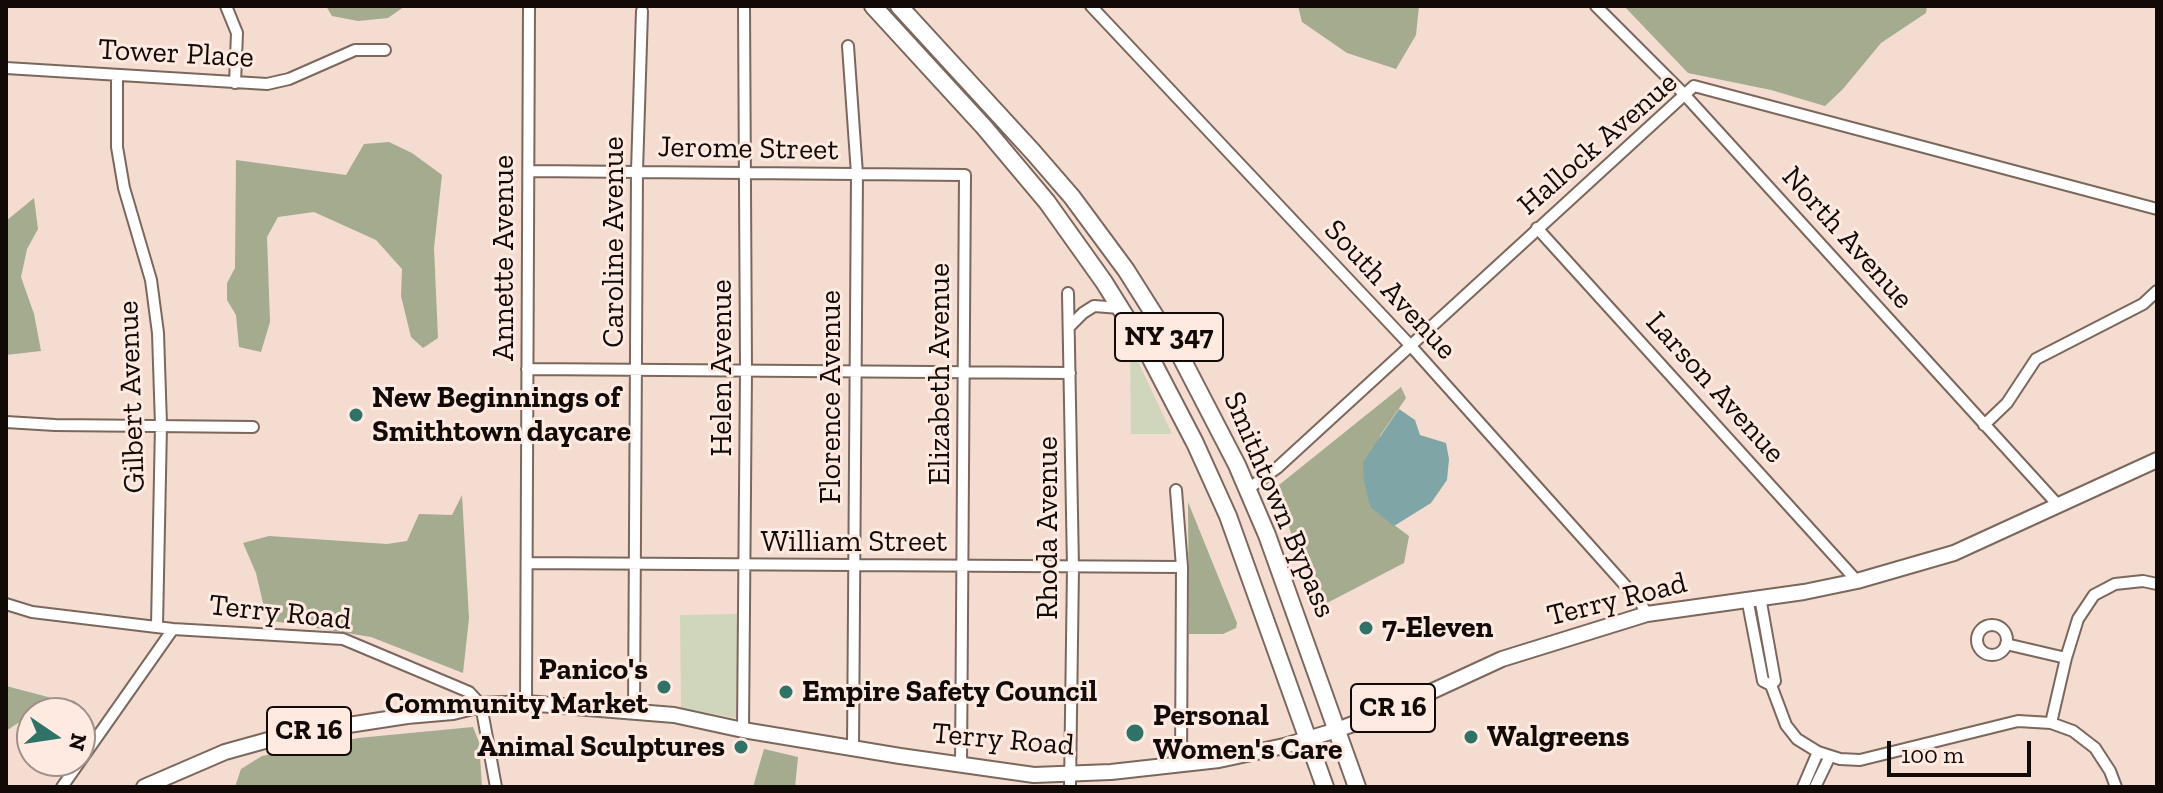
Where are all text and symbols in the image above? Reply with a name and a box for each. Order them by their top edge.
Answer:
street label: Tower Place [97,32,255,76]
street label: Hallock Avenue [1511,65,1685,223]
street label: Jerome Street [657,129,839,169]
street label: Caroline Avenue [596,136,632,348]
street label: Annette Avenue [486,155,522,361]
street label: North Avenue [1774,159,1920,317]
street label: South Avenue [1316,213,1464,367]
street label: Elizabeth Avenue [922,263,958,485]
street label: Helen Avenue [704,279,740,457]
street label: Florence Avenue [813,290,849,504]
street label: Gilbert Avenue [111,300,153,494]
street label: Larson Avenue [1638,305,1792,471]
road number: NY 347 [1115,313,1223,361]
place label: New Beginnings of Smithtown daycare [372,380,631,450]
street label: Smithtown Bypass [1215,387,1343,623]
marker: New Beginnings of Smithtown daycare [347,406,365,424]
street label: Rhoda Avenue [1030,436,1066,620]
street label: William Street [761,524,947,560]
street label: Terry Road [1543,565,1691,635]
street label: Terry Road [207,588,353,638]
place label: 7-Eleven [1382,610,1493,646]
marker: 7-Eleven [1357,619,1375,637]
place label: Panico's Community Market [385,652,648,722]
place label: Empire Safety Council [802,674,1097,710]
marker: Panico's Community Market [655,678,673,696]
marker: Empire Safety Council [777,683,795,701]
road number: CR 16 [1351,684,1435,732]
north arrow [16,697,96,777]
place label: Personal Women's Care [1153,698,1343,768]
road number: CR 16 [267,707,351,755]
street label: Terry Road [930,716,1076,764]
place label: Walgreens [1487,719,1630,755]
marker: Personal Women's Care [1124,722,1146,744]
scale bar [1891,725,2035,775]
marker: Walgreens [1462,728,1480,746]
place label: Animal Sculptures [477,729,725,765]
text: N [63,731,93,753]
marker: Animal Sculptures [732,738,750,756]
text: 100 m [1901,740,1964,769]

